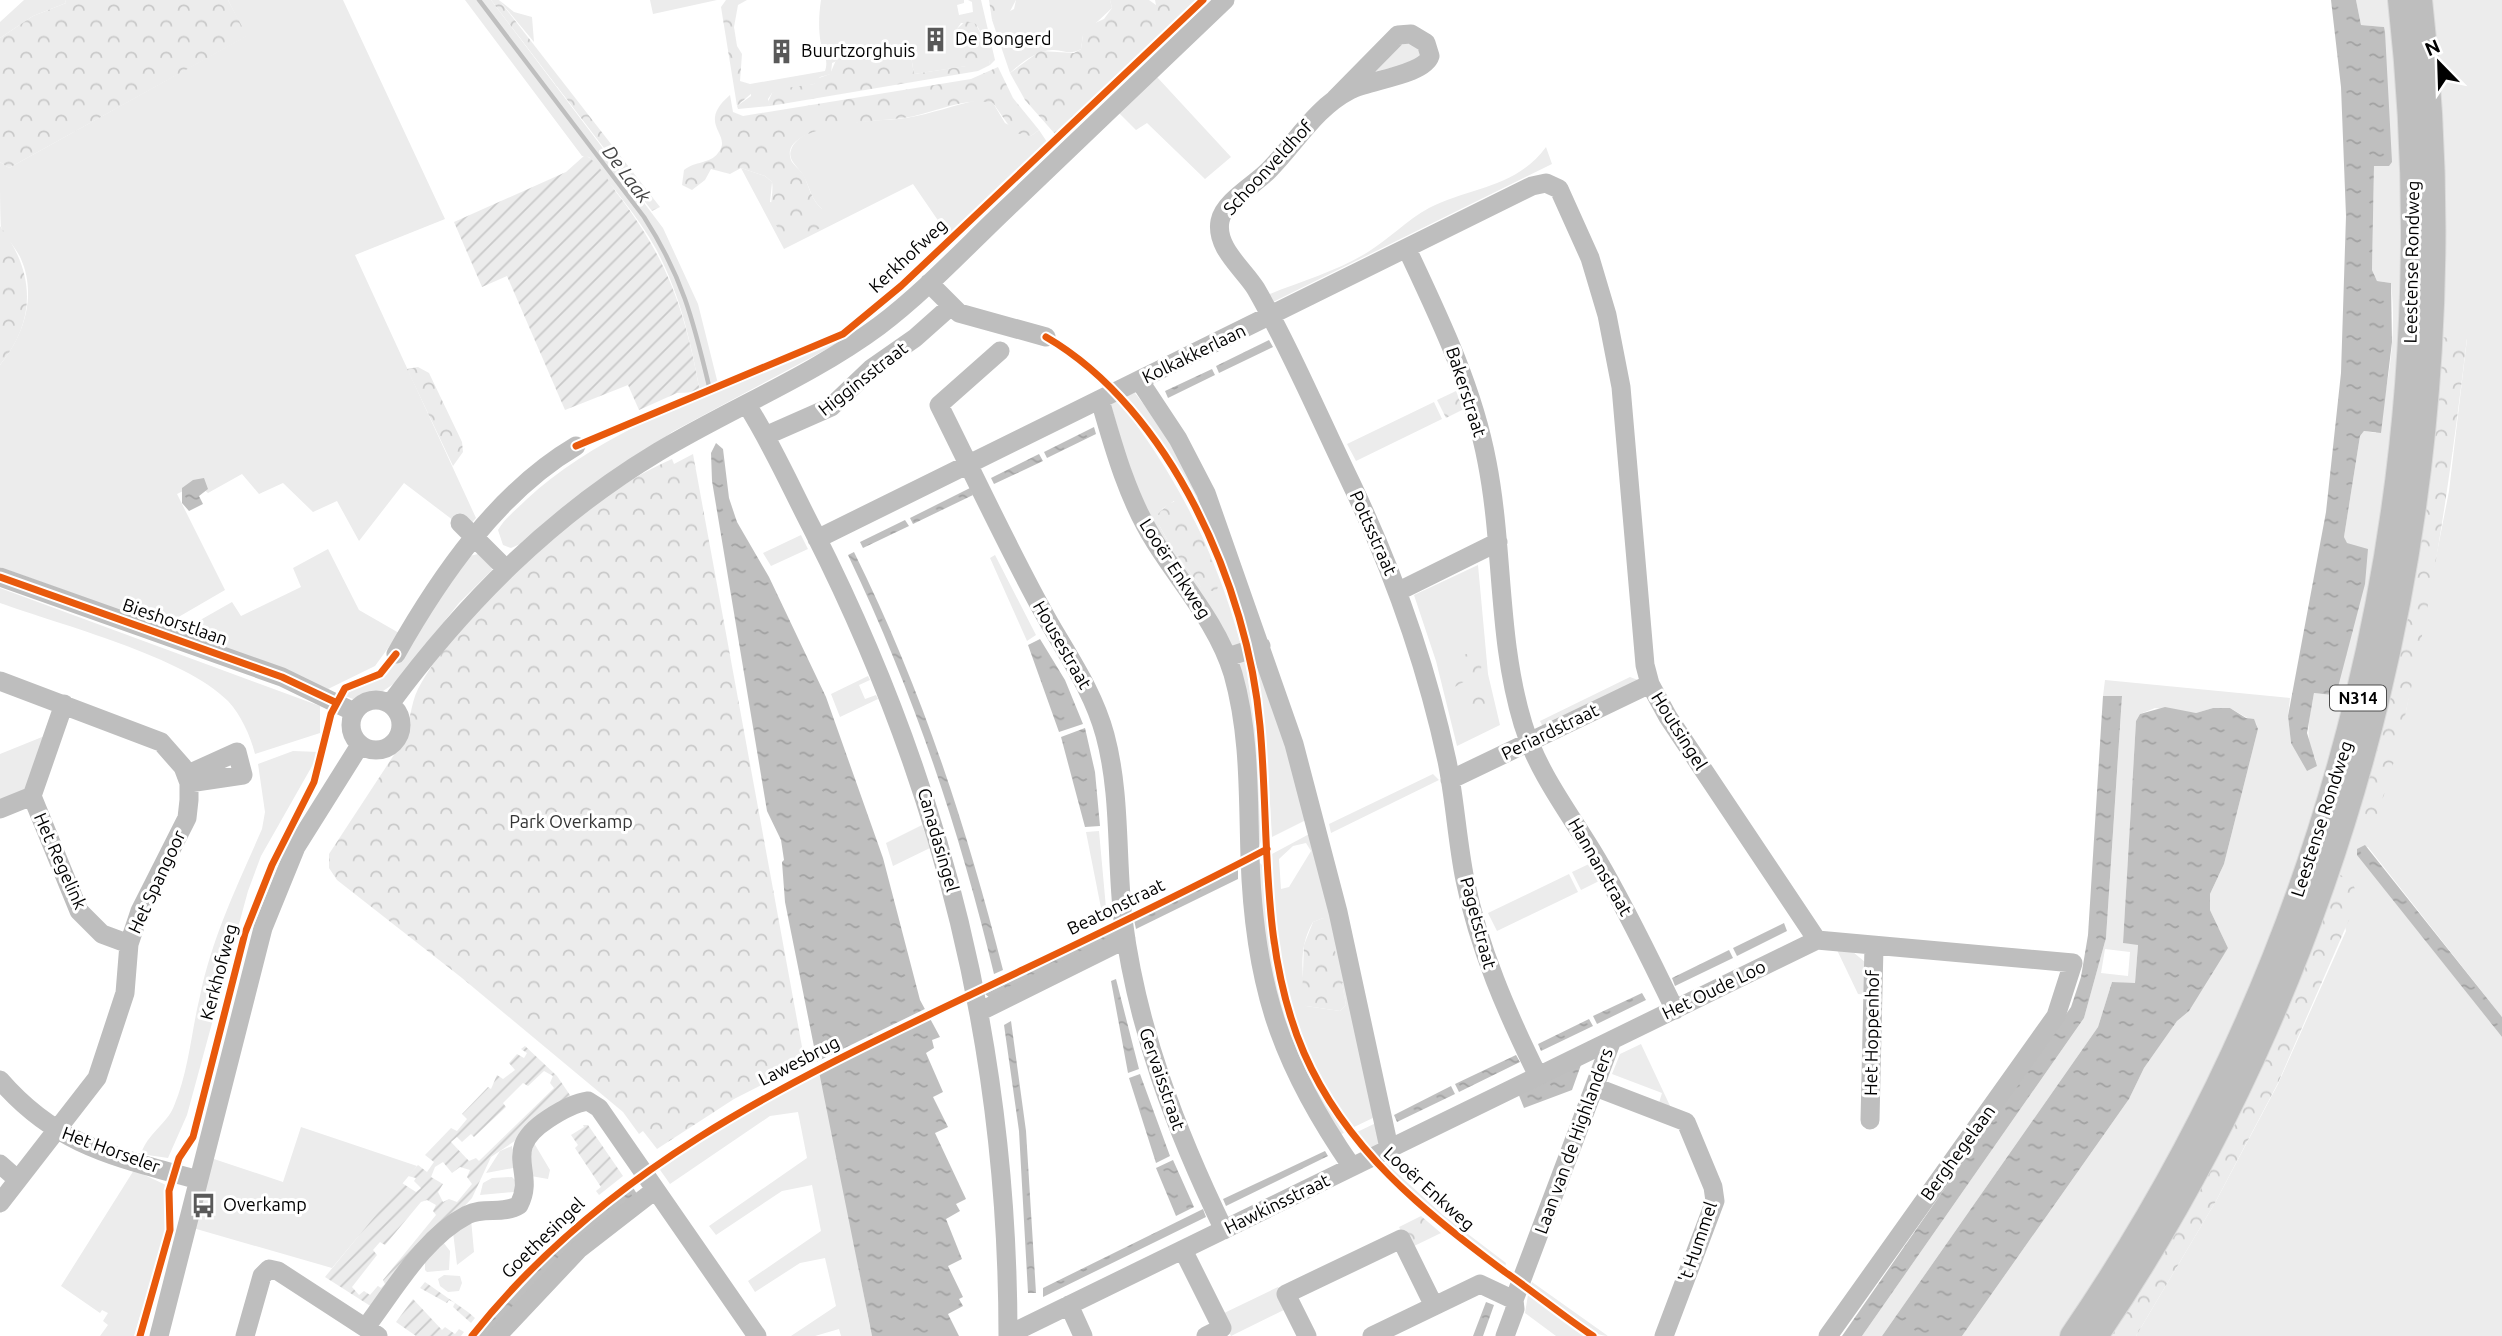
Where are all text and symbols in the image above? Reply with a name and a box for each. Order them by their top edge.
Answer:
building icon: De Bongerd [921,25,949,53]
place label: De Bongerd [955,28,1052,48]
north arrow [2404,28,2474,98]
text: N [2422,34,2443,60]
building icon: Buurtzorghuis [767,37,795,65]
place label: Buurtzorghuis [801,40,916,60]
street label: Schoonveldhof [1219,116,1316,218]
water label: De Laak [598,141,656,207]
street label: Leestense Rondweg [2400,180,2422,344]
street label: Kerkhofweg [864,214,950,296]
street label: Kolkakkerlaan [1139,319,1248,387]
street label: Higginsstraat [814,337,911,419]
street label: Bakerstraat [1443,344,1491,439]
street label: Pottsstraat [1346,487,1401,578]
street label: Looër Enkweg [1136,515,1215,622]
street label: Bieshorstlaan [120,594,230,648]
street label: Housestraat [1030,597,1096,692]
road number: N314 [2330,685,2386,710]
street label: Houtsingel [1648,688,1712,773]
street label: Periardstraat [1498,699,1601,763]
street label: Leestense Rondweg [2286,738,2356,899]
street label: Canadasingel [915,785,963,894]
street label: Het Regelink [31,809,91,912]
park label: Park Overkamp [509,811,633,831]
street label: Hannanstraat [1565,814,1637,919]
street label: Het Spangoor [123,827,189,936]
street label: Beatonstraat [1064,874,1167,938]
street label: Pagetstraat [1457,875,1501,971]
street label: Kerkhofweg [196,921,240,1022]
street label: Het Oude Loo [1659,955,1769,1023]
street label: Het Hoppenhof [1860,970,1882,1096]
street label: Gervaisstraat [1136,1025,1190,1132]
street label: Lawesbrug [755,1031,842,1089]
street label: Laan van de Highlanders [1530,1045,1616,1236]
street label: Berghegelaan [1916,1101,1998,1204]
street label: Het Horseler [60,1122,163,1176]
street label: Looër Enkweg [1380,1142,1479,1234]
street label: Hawkinsstraat [1221,1169,1332,1237]
bus stop icon: Overkamp [189,1191,217,1219]
street label: Goethesingel [497,1193,588,1282]
place label: Overkamp [223,1194,307,1214]
street label: 't Hummel [1674,1198,1720,1285]

